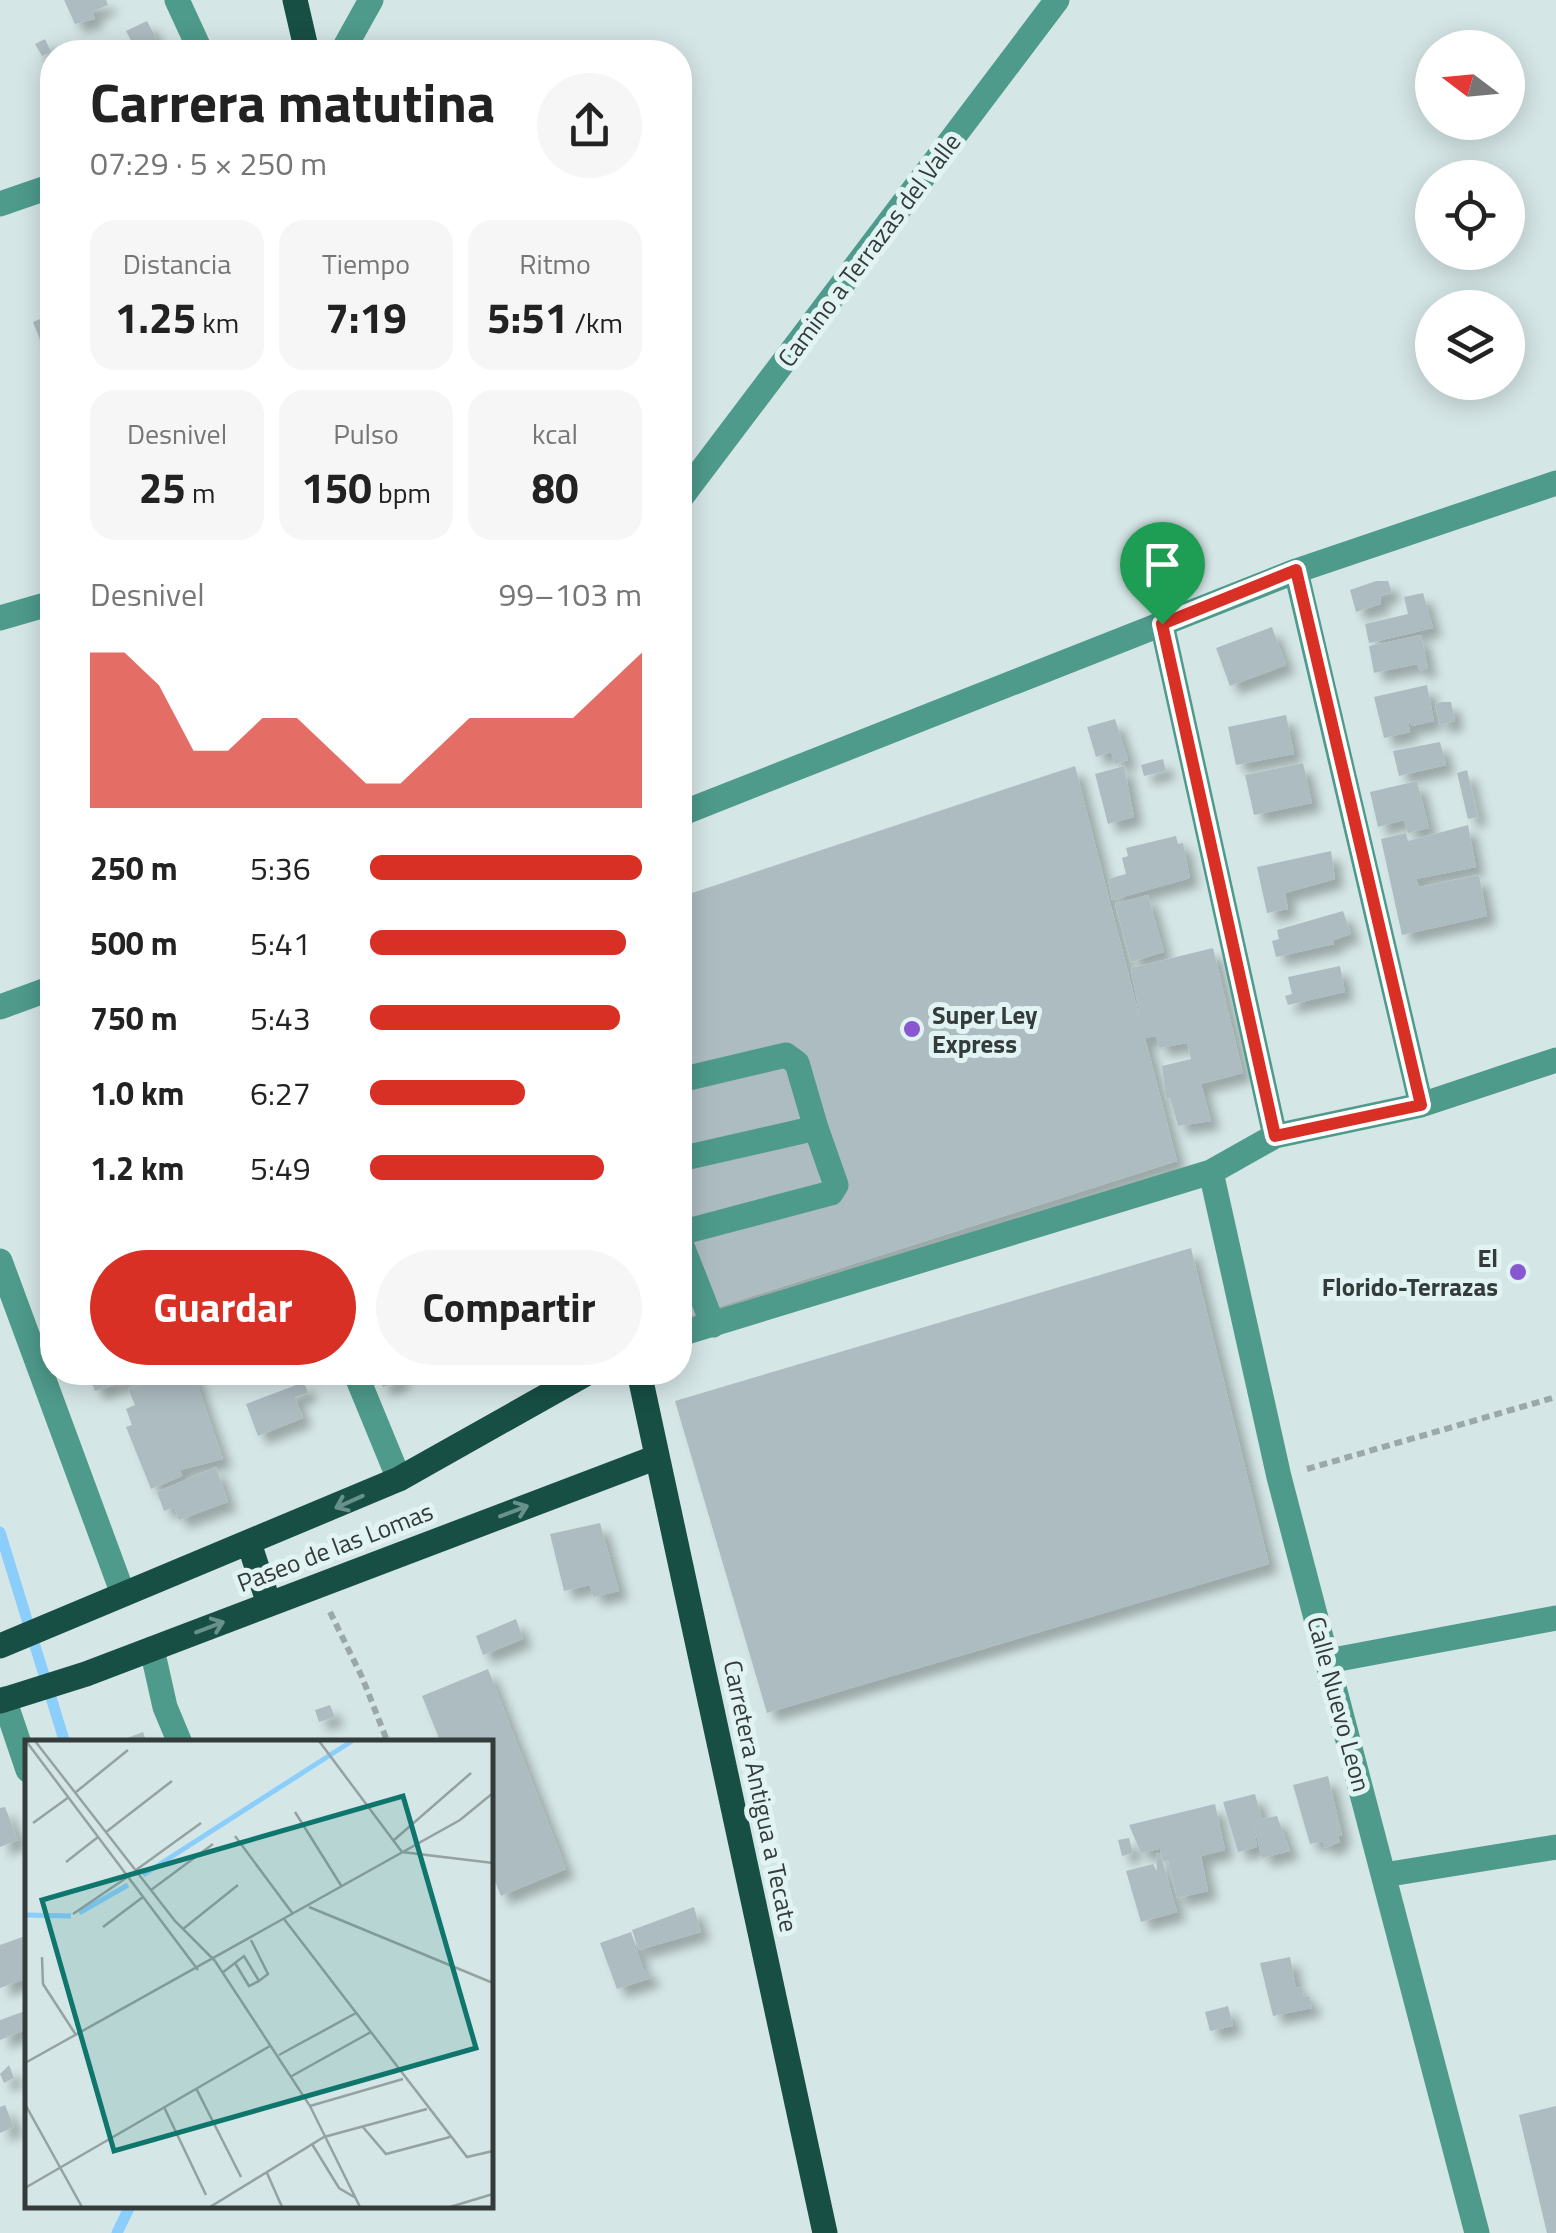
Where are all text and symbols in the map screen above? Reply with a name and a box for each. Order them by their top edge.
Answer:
north arrow [1415,30,1525,140]
map controls [1415,30,1525,400]
text: Carrera matutina [90,60,495,143]
button: share [537,73,642,178]
street label: Camino a Terrazas del Valle [768,125,970,375]
text: 07:29 · 5 × 250 m [90,139,327,187]
button: locate [1415,160,1525,270]
text: Distancia [123,242,231,285]
text: Tiempo [322,242,410,285]
text: Ritmo [519,242,591,285]
text: 1.25 [115,285,196,349]
text: 7:19 [325,285,407,349]
text: 5:51 [487,285,568,349]
button: layers [1415,290,1525,400]
text: km [196,301,239,344]
text: /km [568,301,623,344]
text: Desnivel [127,412,227,455]
text: Pulso [333,412,399,455]
text: kcal [532,412,578,455]
text: 25 [139,455,186,519]
text: 150 [301,455,372,519]
text: 80 [531,455,579,519]
text: m [186,471,215,514]
text: bpm [372,471,431,514]
pin [1120,522,1205,625]
icon: arrive [1135,537,1190,592]
text: Desnivel [90,570,205,618]
text: 99–103 m [498,570,642,618]
text: 250 m [90,844,178,892]
text: 5:36 [250,844,311,892]
text: 500 m [90,919,178,967]
text: 5:41 [250,919,311,967]
text: 750 m [90,994,178,1042]
text: 5:43 [250,994,311,1042]
place label: Super Ley Express [932,996,1038,1063]
marker: Super Ley Express [901,1018,923,1040]
text: 1.0 km [90,1069,184,1117]
text: 6:27 [250,1069,311,1117]
text: 1.2 km [90,1144,184,1192]
text: 5:49 [250,1144,311,1192]
place label: El Florido-Terrazas [1322,1239,1498,1306]
button: Guardar [90,1250,356,1365]
button: Compartir [376,1250,642,1365]
marker: El Florido-Terrazas [1507,1261,1529,1283]
street label: Paseo de las Lomas [232,1492,438,1602]
one-way arrow [334,1494,365,1512]
one-way arrow [498,1501,529,1519]
street label: Calle Nuevo Leon [1297,1612,1381,1796]
one-way arrow [195,1616,225,1634]
street label: Carretera Antigua a Tecate [714,1657,808,1935]
inset map [25,1740,492,2208]

